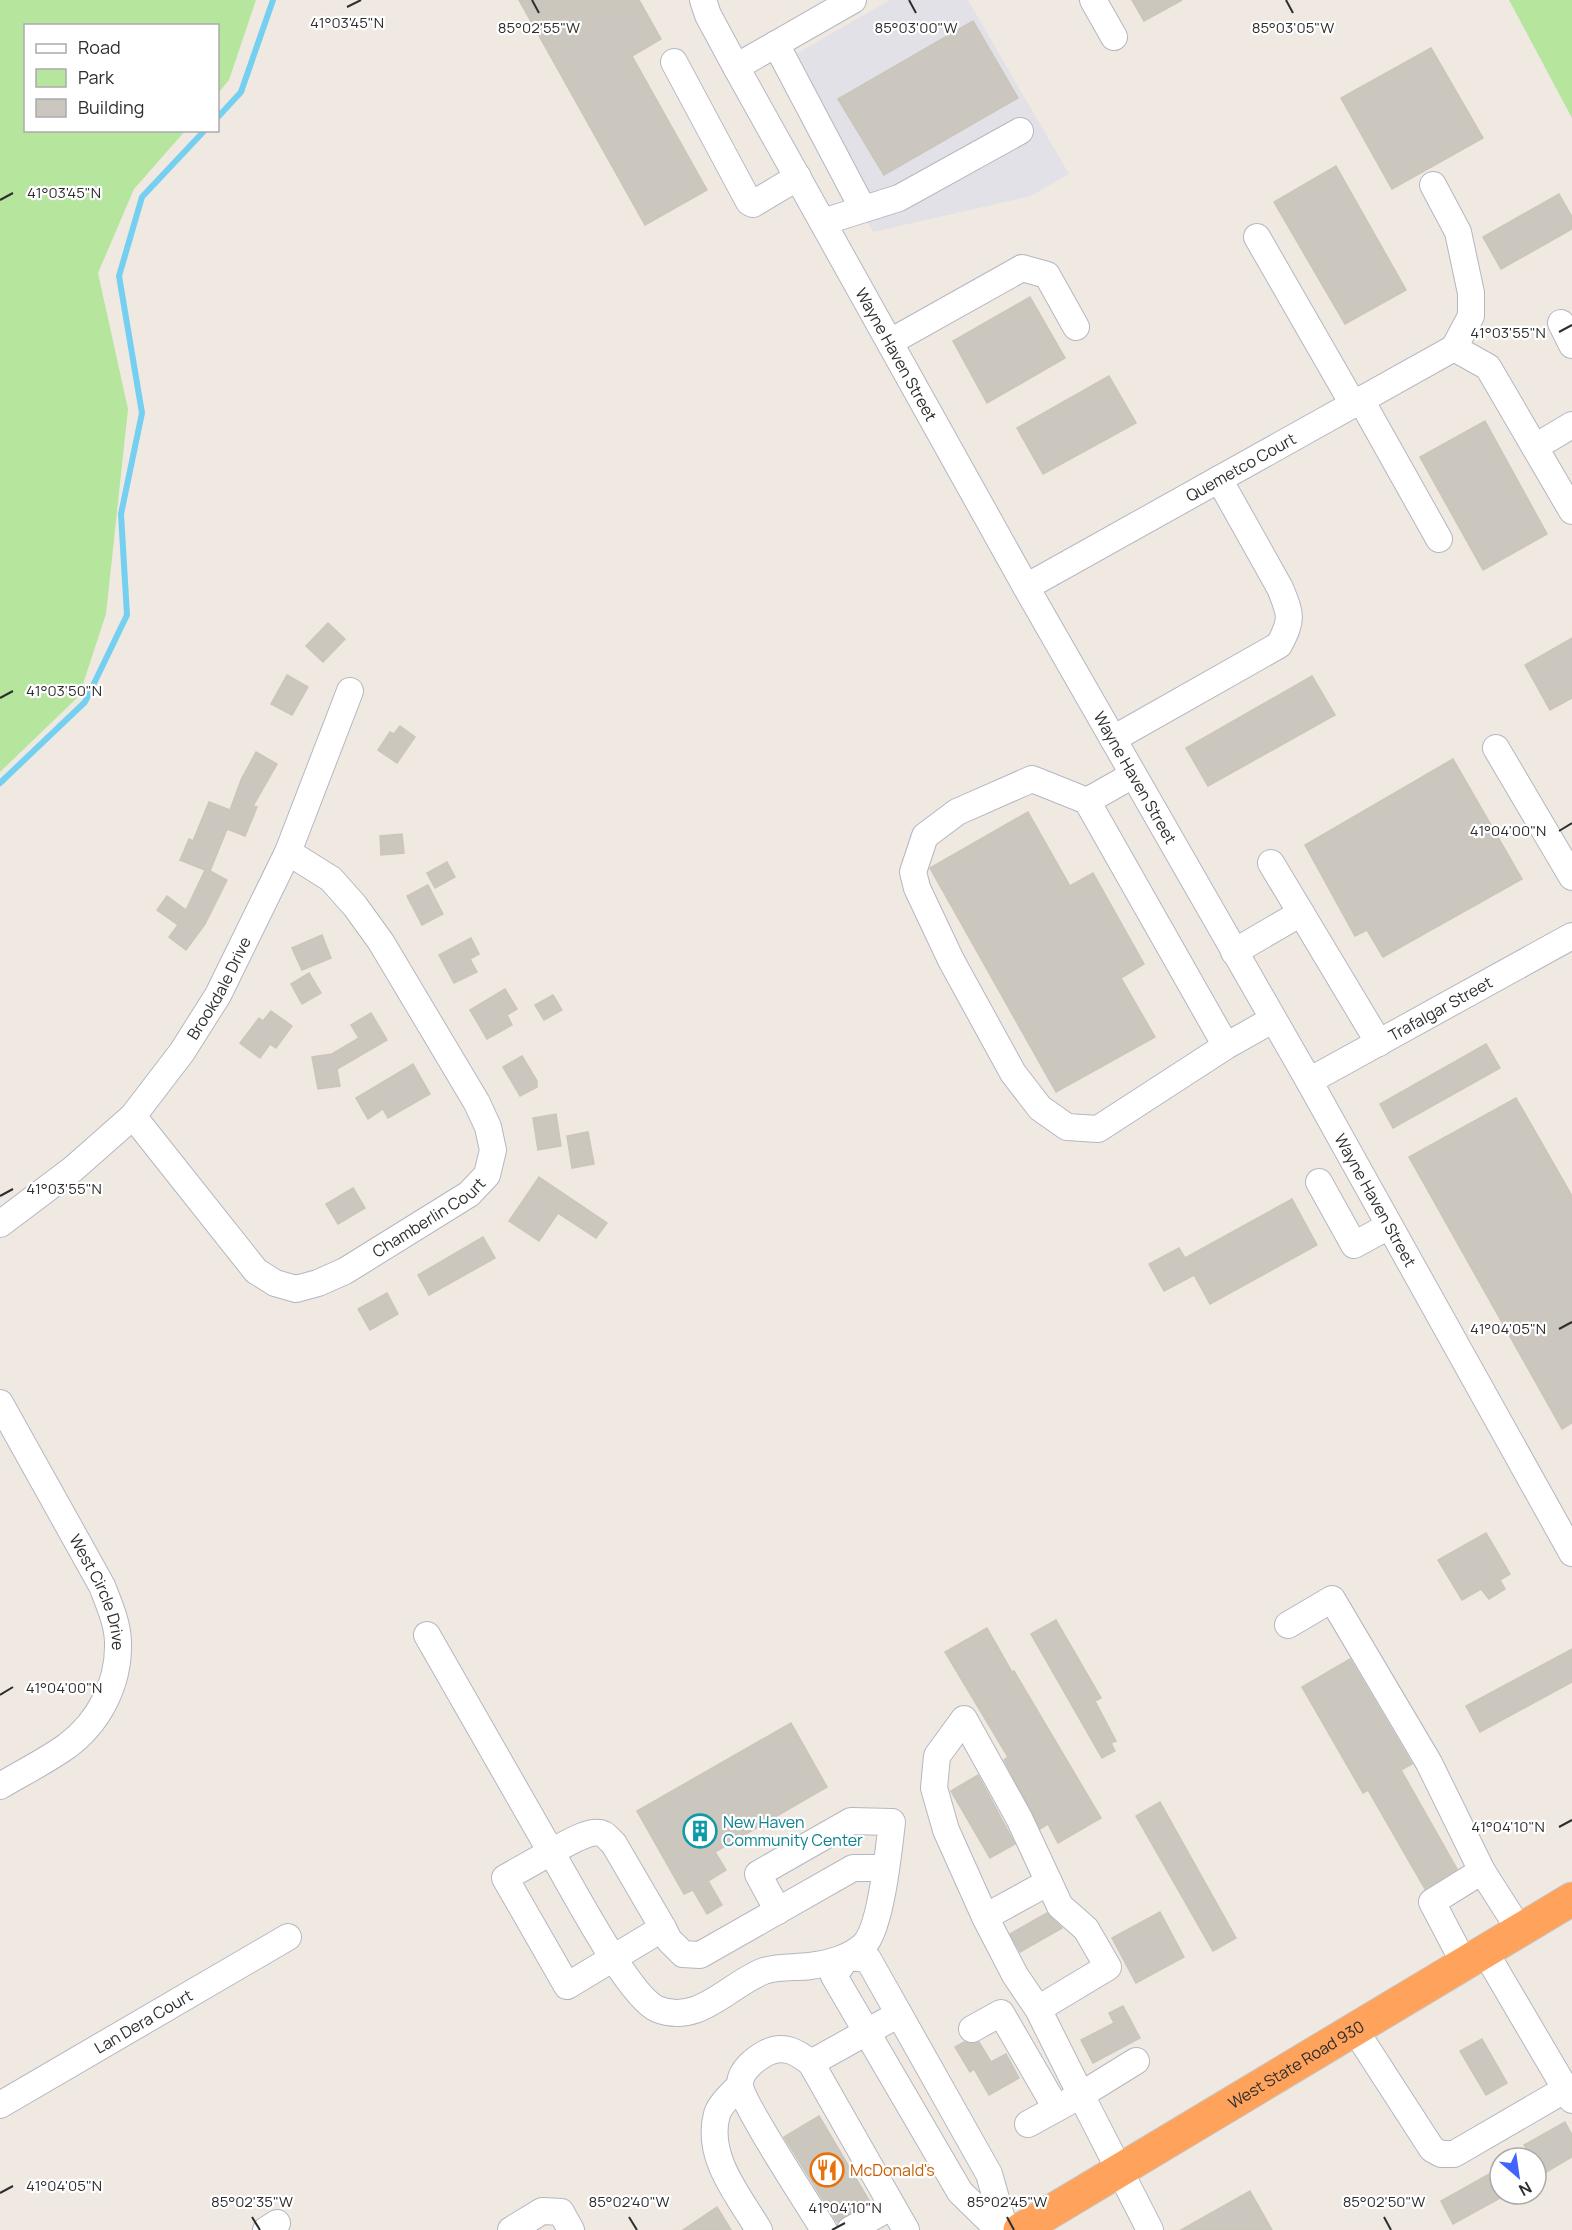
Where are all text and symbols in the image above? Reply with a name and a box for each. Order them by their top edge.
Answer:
text: 41°03'45"N [310,12,384,33]
text: 85°02'55"W [498,17,580,38]
text: 85°03'00"W [875,17,957,38]
text: 85°03'05"W [1252,17,1334,38]
legend [24,24,219,132]
text: Road [78,35,121,59]
text: Park [78,65,115,89]
text: Building [78,95,144,119]
text: 41°03'45"N [27,182,101,203]
street label: Wayne Haven Street [850,284,942,425]
text: 41°03'55"N [1470,322,1546,343]
street label: Quemetco Court [1182,427,1300,507]
text: 41°03'50"N [26,680,102,701]
street label: Wayne Haven Street [1089,707,1182,848]
text: 41°04'00"N [1470,820,1546,841]
street label: Brookdale Drive [182,933,256,1044]
street label: Trafalgar Street [1384,971,1496,1046]
street label: Wayne Haven Street [1329,1130,1421,1271]
street label: Chamberlin Court [368,1173,490,1262]
text: 41°03'55"N [26,1178,102,1199]
text: 41°04'05"N [1470,1318,1546,1339]
street label: West Circle Drive [64,1530,129,1650]
text: 41°04'00"N [26,1677,102,1698]
place label: New Haven Community Center [723,1811,863,1851]
building icon: New Haven Community Center [682,1813,718,1849]
text: 41°04'10"N [1471,1816,1545,1837]
street label: Lan Dera Court [90,1984,196,2059]
street label: West State Road 930 [1224,2015,1368,2114]
north arrow [1488,2146,1548,2206]
restaurant icon: McDonald's [809,2152,845,2188]
place label: McDonald's [850,2159,935,2181]
text: 41°04'05"N [26,2175,102,2196]
text: N [1515,2177,1536,2202]
text: 85°02'35"W [211,2191,293,2212]
text: 85°02'40"W [588,2191,670,2212]
text: 85°02'45"W [967,2191,1047,2212]
text: 85°02'50"W [1343,2191,1425,2212]
text: 41°04'10"N [808,2197,882,2218]

